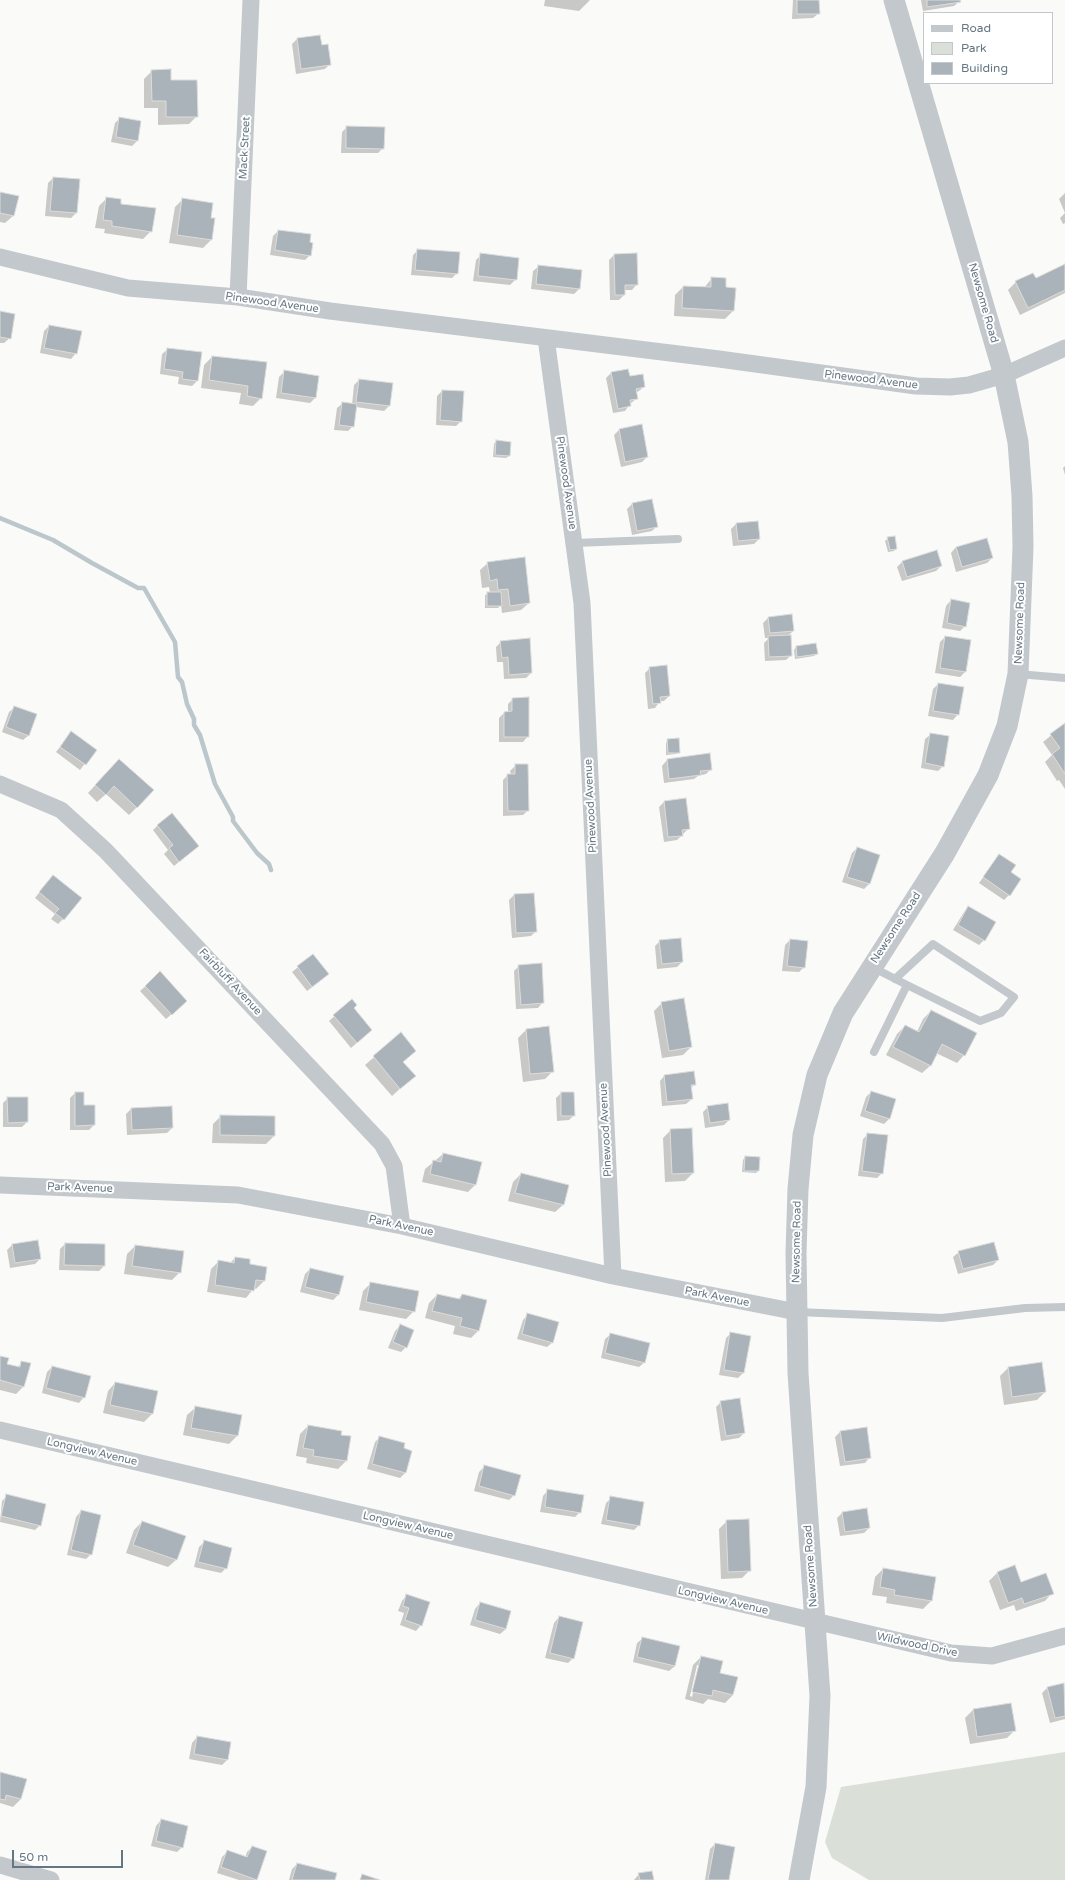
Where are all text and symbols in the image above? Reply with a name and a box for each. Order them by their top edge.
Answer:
legend [923,12,1053,84]
text: Road [961,21,991,35]
text: Park [961,41,987,55]
text: Building [961,61,1008,75]
street label: Mack Street [237,116,253,180]
street label: Newsome Road [965,262,1001,344]
street label: Pinewood Avenue [224,290,320,316]
street label: Pinewood Avenue [823,368,919,392]
street label: Pinewood Avenue [553,435,579,531]
street label: Newsome Road [1012,582,1028,664]
street label: Pinewood Avenue [582,759,600,853]
street label: Newsome Road [868,890,924,966]
street label: Fairbluff Avenue [196,946,264,1018]
street label: Pinewood Avenue [597,1083,615,1177]
street label: Park Avenue [47,1180,113,1196]
street label: Newsome Road [790,1201,804,1283]
street label: Park Avenue [367,1213,435,1239]
street label: Park Avenue [683,1284,751,1310]
street label: Longview Avenue [46,1435,138,1469]
street label: Longview Avenue [362,1509,454,1543]
street label: Newsome Road [802,1524,820,1608]
street label: Longview Avenue [677,1584,769,1618]
street label: Wildwood Drive [875,1630,959,1660]
scale bar [14,1842,125,1868]
text: 50 m [19,1850,48,1864]

